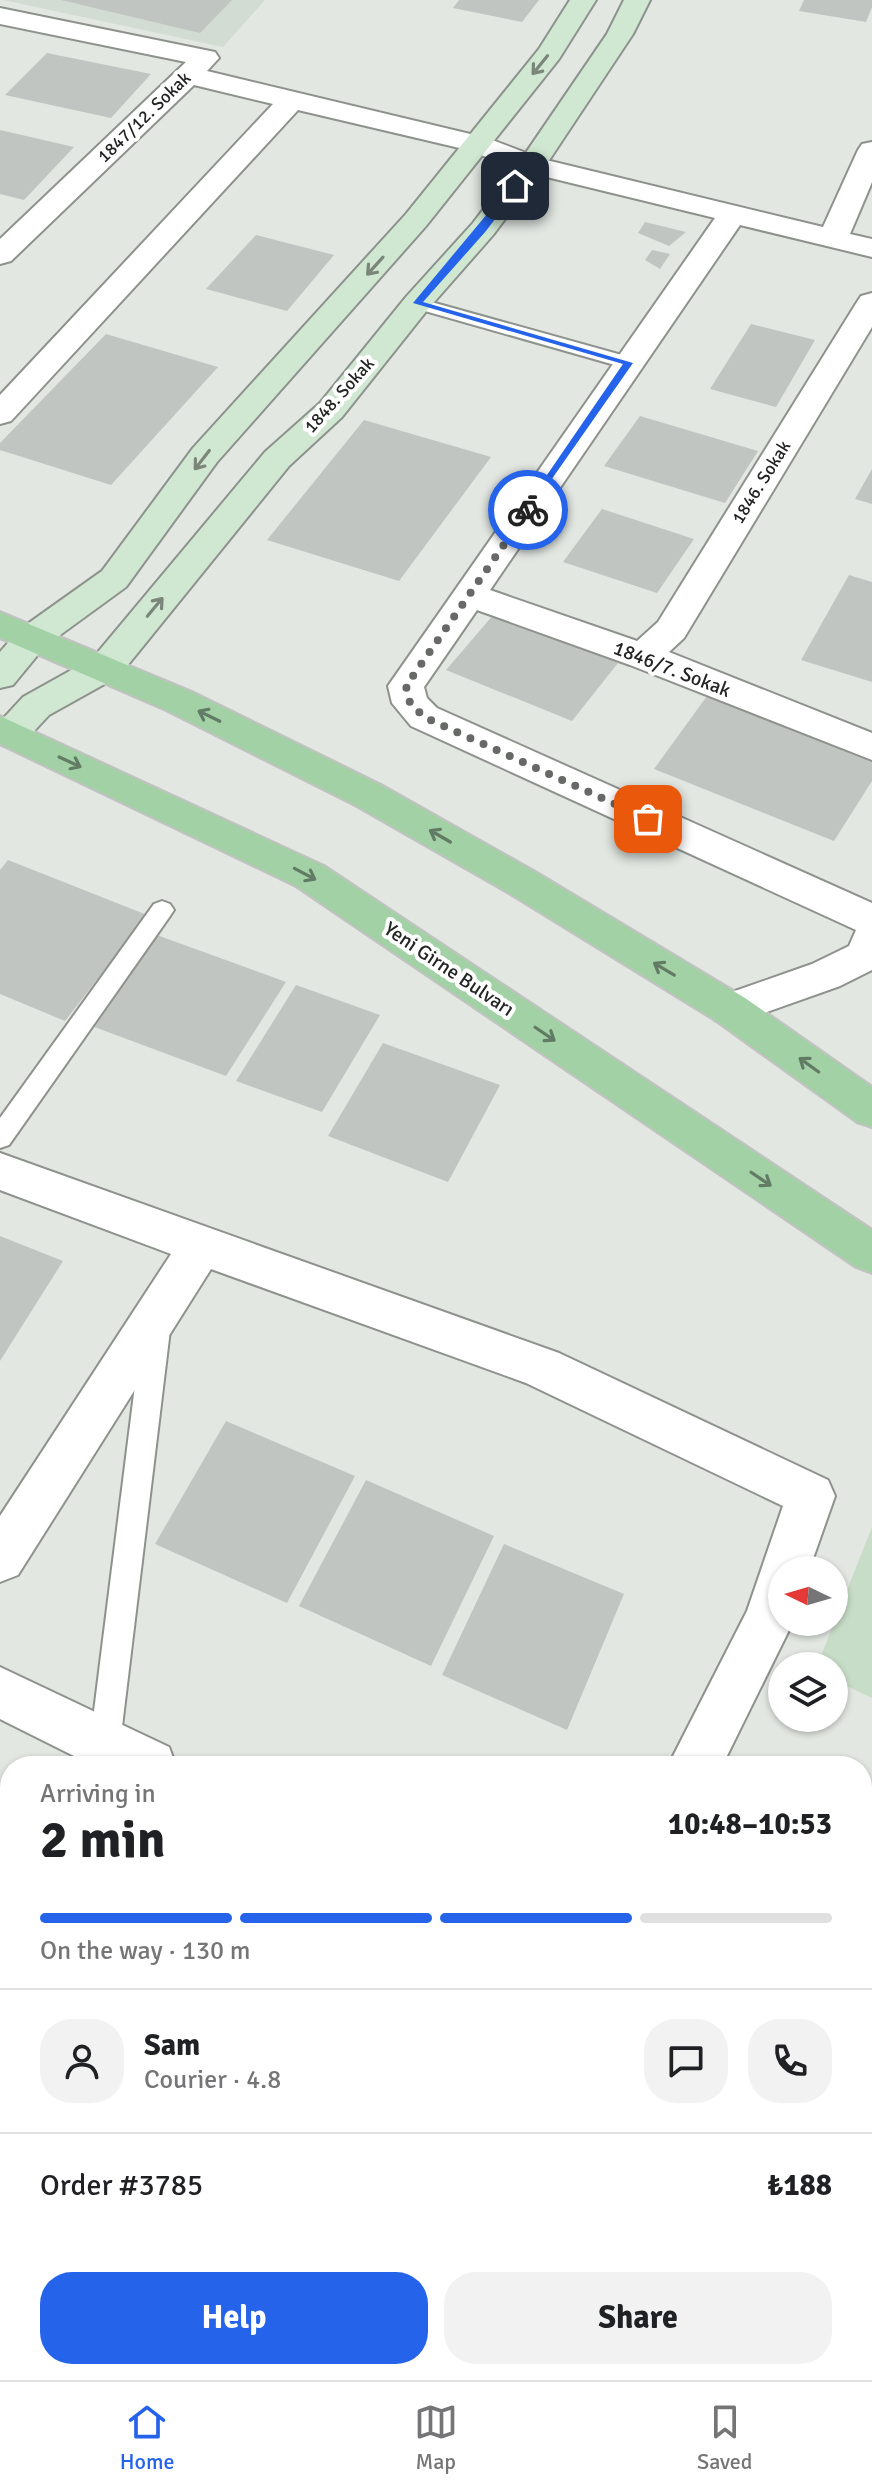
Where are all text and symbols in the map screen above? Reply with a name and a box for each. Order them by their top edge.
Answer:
one-way arrow [532,54,549,75]
street label: 1847/12. Sokak [93,67,195,167]
pin [481,152,549,220]
icon: home [493,164,537,208]
one-way arrow [366,255,384,275]
street label: 1848. Sokak [299,353,379,437]
street label: 1846. Sokak [727,436,795,528]
one-way arrow [194,449,211,470]
courier [488,470,568,550]
icon: bike [506,488,550,532]
one-way arrow [146,598,164,618]
street label: 1846/7. Sokak [610,635,734,703]
one-way arrow [198,708,222,724]
one-way arrow [58,755,82,770]
pin [614,785,682,853]
icon: bag [626,797,670,841]
one-way arrow [429,828,452,844]
one-way arrow [293,867,316,883]
street label: Yeni Girne Bulvarı [379,916,519,1022]
one-way arrow [653,960,676,976]
one-way arrow [533,1026,555,1042]
one-way arrow [798,1057,820,1073]
one-way arrow [749,1171,771,1187]
north arrow [768,1556,848,1636]
map controls [768,1556,848,1732]
button: layers [768,1652,848,1732]
text: Arriving in [40,1778,156,1810]
text: 10:48–10:53 [668,1806,832,1843]
text: 2 min [40,1808,166,1872]
text: On the way · 130 m [40,1935,250,1967]
button: person [40,2019,124,2103]
button: chat [644,2019,728,2103]
button: phone [748,2019,832,2103]
text: Sam [144,2027,200,2064]
text: Courier · 4.8 [144,2064,281,2096]
text: Order #3785 [40,2167,203,2204]
text: ₺188 [767,2167,832,2204]
button: Help [40,2272,428,2364]
button: Share [444,2272,832,2364]
tab: Home [120,2400,174,2475]
tab: Map [414,2400,458,2475]
tab: Saved [697,2400,752,2475]

